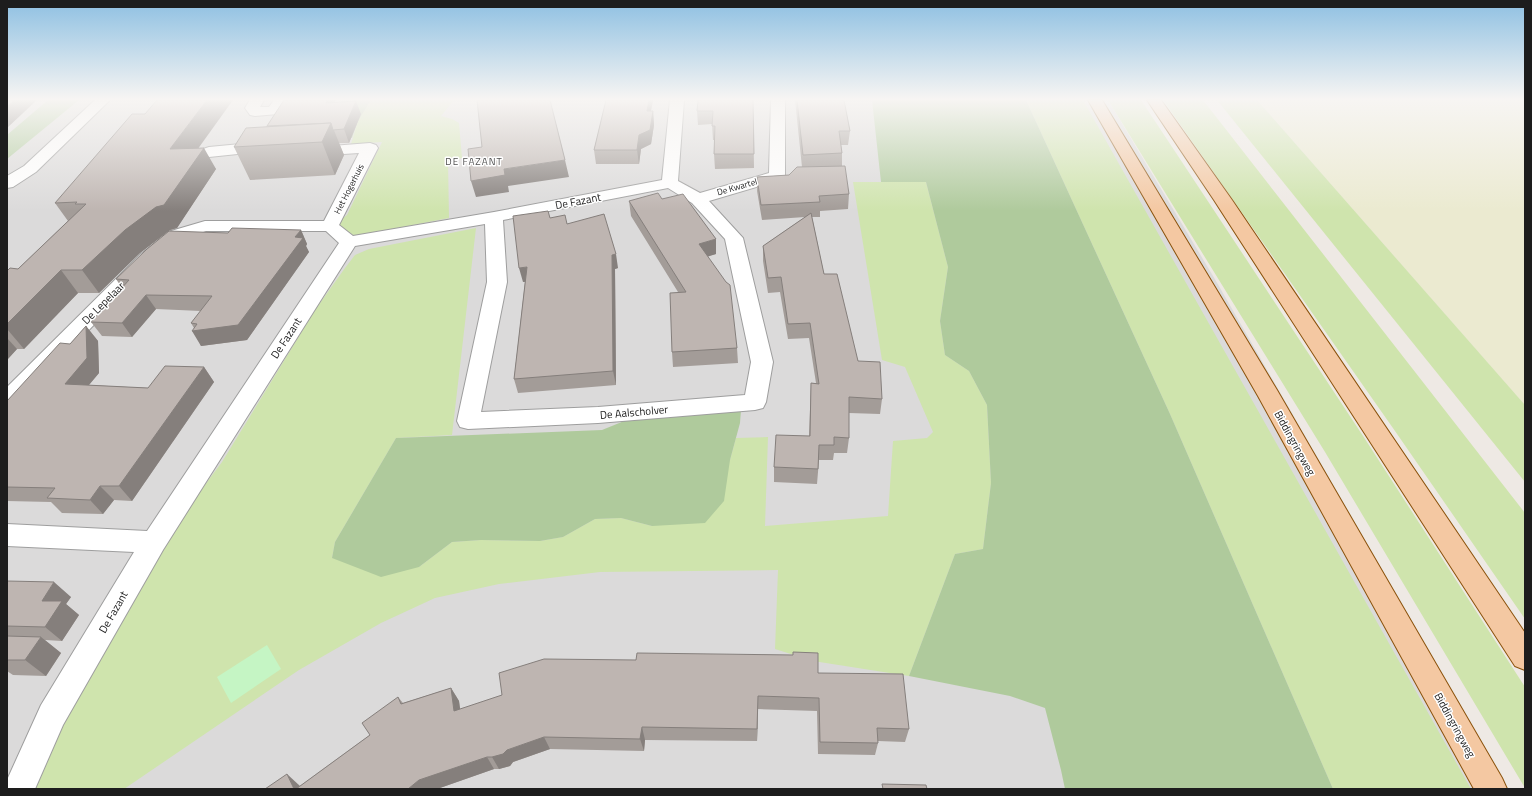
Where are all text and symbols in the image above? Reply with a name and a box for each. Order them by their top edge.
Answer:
district label: DE FAZANT [445,154,503,169]
street label: Het Hogerhuis [330,162,367,216]
street label: De Kwartel [715,175,759,198]
street label: De Fazant [554,189,602,213]
street label: De Lepelaar [78,278,128,328]
street label: De Fazant [267,314,305,362]
street label: De Aalscholver [599,401,669,423]
street label: Biddingringweg [1271,408,1320,479]
street label: De Fazant [95,588,132,636]
street label: Biddingringweg [1431,690,1480,761]

